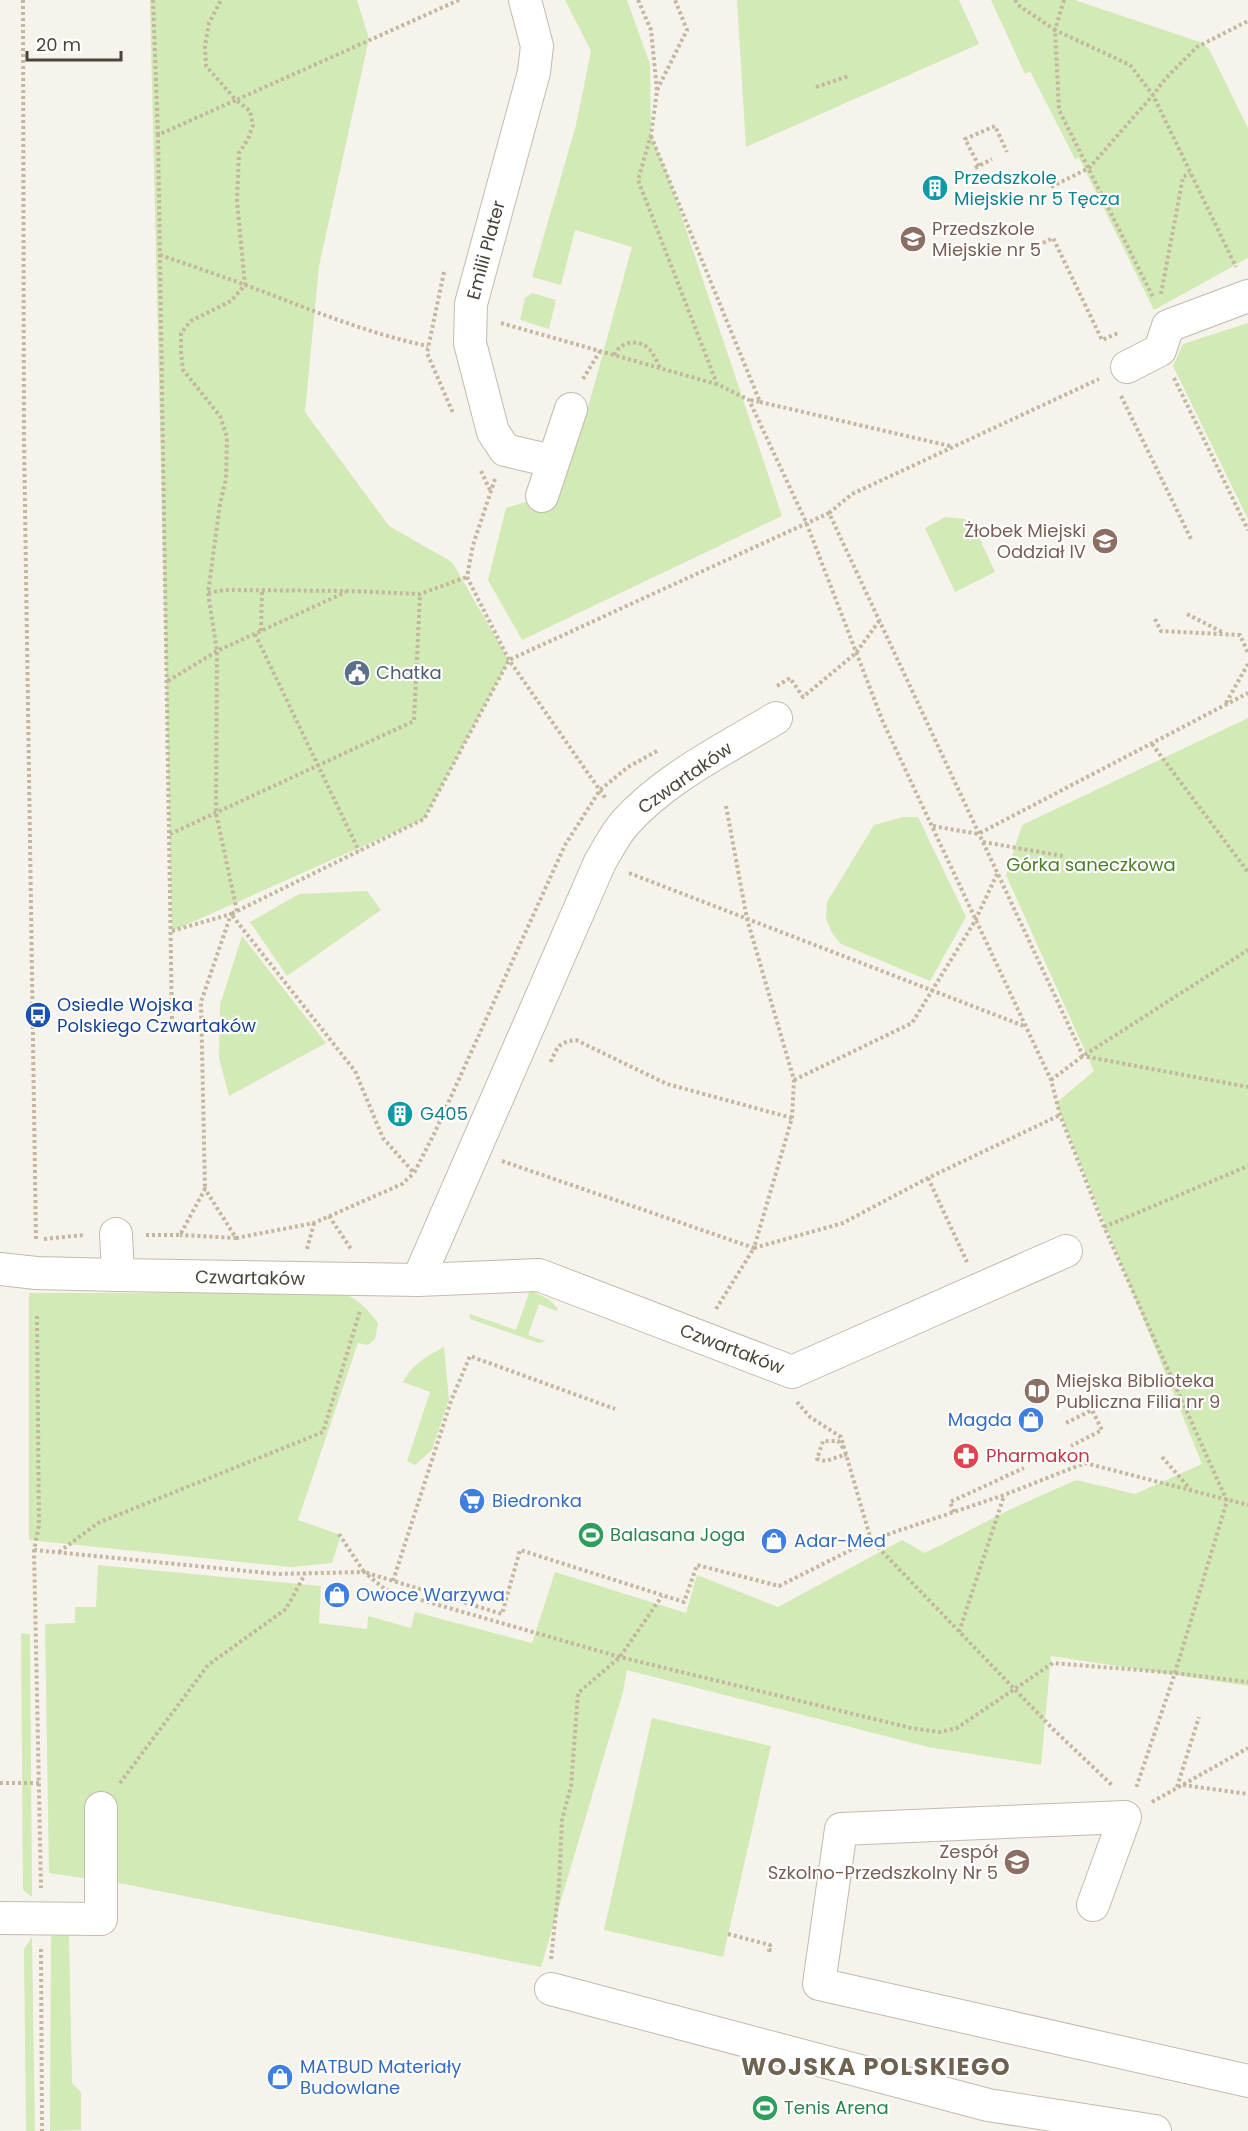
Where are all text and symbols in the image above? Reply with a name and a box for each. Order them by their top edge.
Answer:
scale bar [27,24,122,62]
text: 20 m [36,32,81,57]
place label: Przedszkole Miejskie nr 5 Tęcza [954,165,1120,211]
building icon: Przedszkole Miejskie nr 5 Tęcza [920,173,950,203]
street label: Emilii Plater [460,197,511,302]
place label: Przedszkole Miejskie nr 5 [932,216,1041,262]
school or university icon: Przedszkole Miejskie nr 5 [898,224,928,254]
place label: Żłobek Miejski Oddział IV [964,518,1086,564]
school or university icon: Żłobek Miejski Oddział IV [1090,526,1120,556]
public building icon: Chatka [342,658,372,688]
place label: Chatka [376,660,442,685]
street label: Czwartaków [632,736,737,819]
park label: Górka saneczkowa [1006,852,1176,877]
place label: Osiedle Wojska Polskiego Czwartaków [57,992,256,1038]
bus stop icon: Osiedle Wojska Polskiego Czwartaków [23,1000,53,1030]
building icon: G405 [385,1099,415,1129]
place label: G405 [420,1101,468,1126]
street label: Czwartaków [195,1264,305,1291]
street label: Czwartaków [676,1317,788,1380]
place label: Miejska Biblioteka Publiczna Filia nr 9 [1056,1368,1220,1414]
library icon: Miejska Biblioteka Publiczna Filia nr 9 [1022,1376,1052,1406]
shop icon: Magda [1016,1405,1046,1435]
place label: Magda [948,1407,1012,1432]
pharmacy icon: Pharmakon [951,1441,981,1471]
place label: Pharmakon [986,1443,1090,1468]
supermarket icon: Biedronka [457,1486,487,1516]
place label: Biedronka [492,1488,582,1513]
sports icon: Balasana Joga [576,1520,606,1550]
place label: Balasana Joga [610,1522,745,1547]
shop icon: Adar-Med [759,1526,789,1556]
place label: Adar-Med [794,1528,886,1553]
shop icon: Owoce Warzywa [322,1580,352,1610]
place label: Owoce Warzywa [356,1582,505,1607]
place label: Zespół Szkolno-Przedszkolny Nr 5 [768,1839,998,1885]
school or university icon: Zespół Szkolno-Przedszkolny Nr 5 [1002,1847,1032,1877]
district label: WOJSKA POLSKIEGO [741,2050,1011,2083]
place label: MATBUD Materiały Budowlane [300,2054,461,2100]
shop icon: MATBUD Materiały Budowlane [265,2062,295,2092]
sports icon: Tenis Arena [750,2093,780,2123]
place label: Tenis Arena [784,2095,889,2120]

